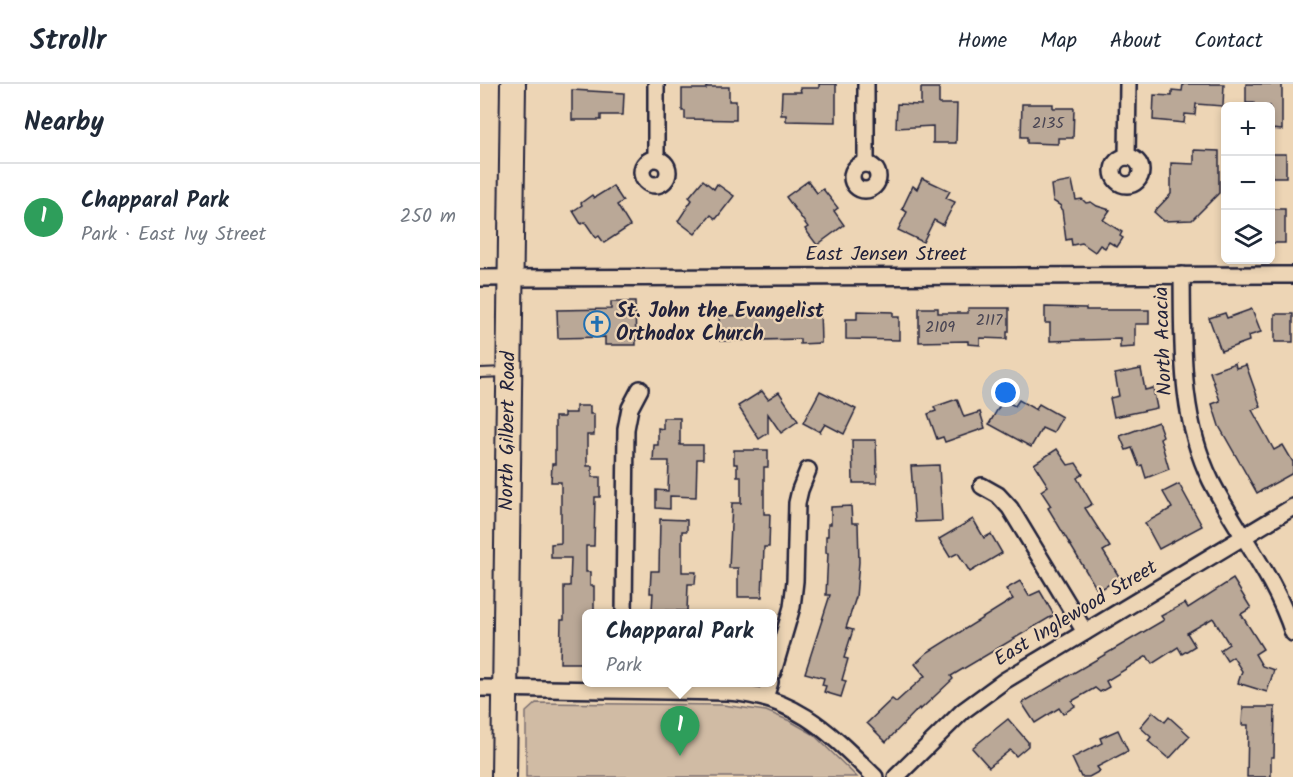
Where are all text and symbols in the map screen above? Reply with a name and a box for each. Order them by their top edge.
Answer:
text: Strollr [30,19,106,64]
text: Home [958,25,1007,58]
text: Map [1040,25,1077,58]
text: About [1110,25,1161,58]
text: Contact [1194,25,1263,58]
text: Nearby [24,102,104,144]
map controls [1221,102,1275,264]
button: + [1221,102,1275,156]
house number: 2135 [1032,111,1065,136]
button: − [1221,156,1275,210]
text: Chapparal Park [81,184,229,219]
text: 1 [40,201,47,233]
text: 250 m [400,201,456,233]
button: layers [1221,210,1275,264]
text: Park · East Ivy Street [81,219,266,251]
street label: East Jensen Street [805,239,967,271]
street label: North Acacia [1146,286,1182,396]
place label: St. John the Evangelist Orthodox Church [616,296,825,351]
house number: 2117 [976,308,1003,333]
church icon: St. John the Evangelist Orthodox Church [582,309,612,339]
house number: 2109 [925,315,955,340]
street label: North Gilbert Road [491,350,526,511]
your location [991,378,1020,407]
street label: East Inglewood Street [988,552,1164,676]
popup [582,609,777,687]
text: Chapparal Park [606,615,753,650]
text: Park [606,650,642,682]
pin: 1 [660,706,700,756]

